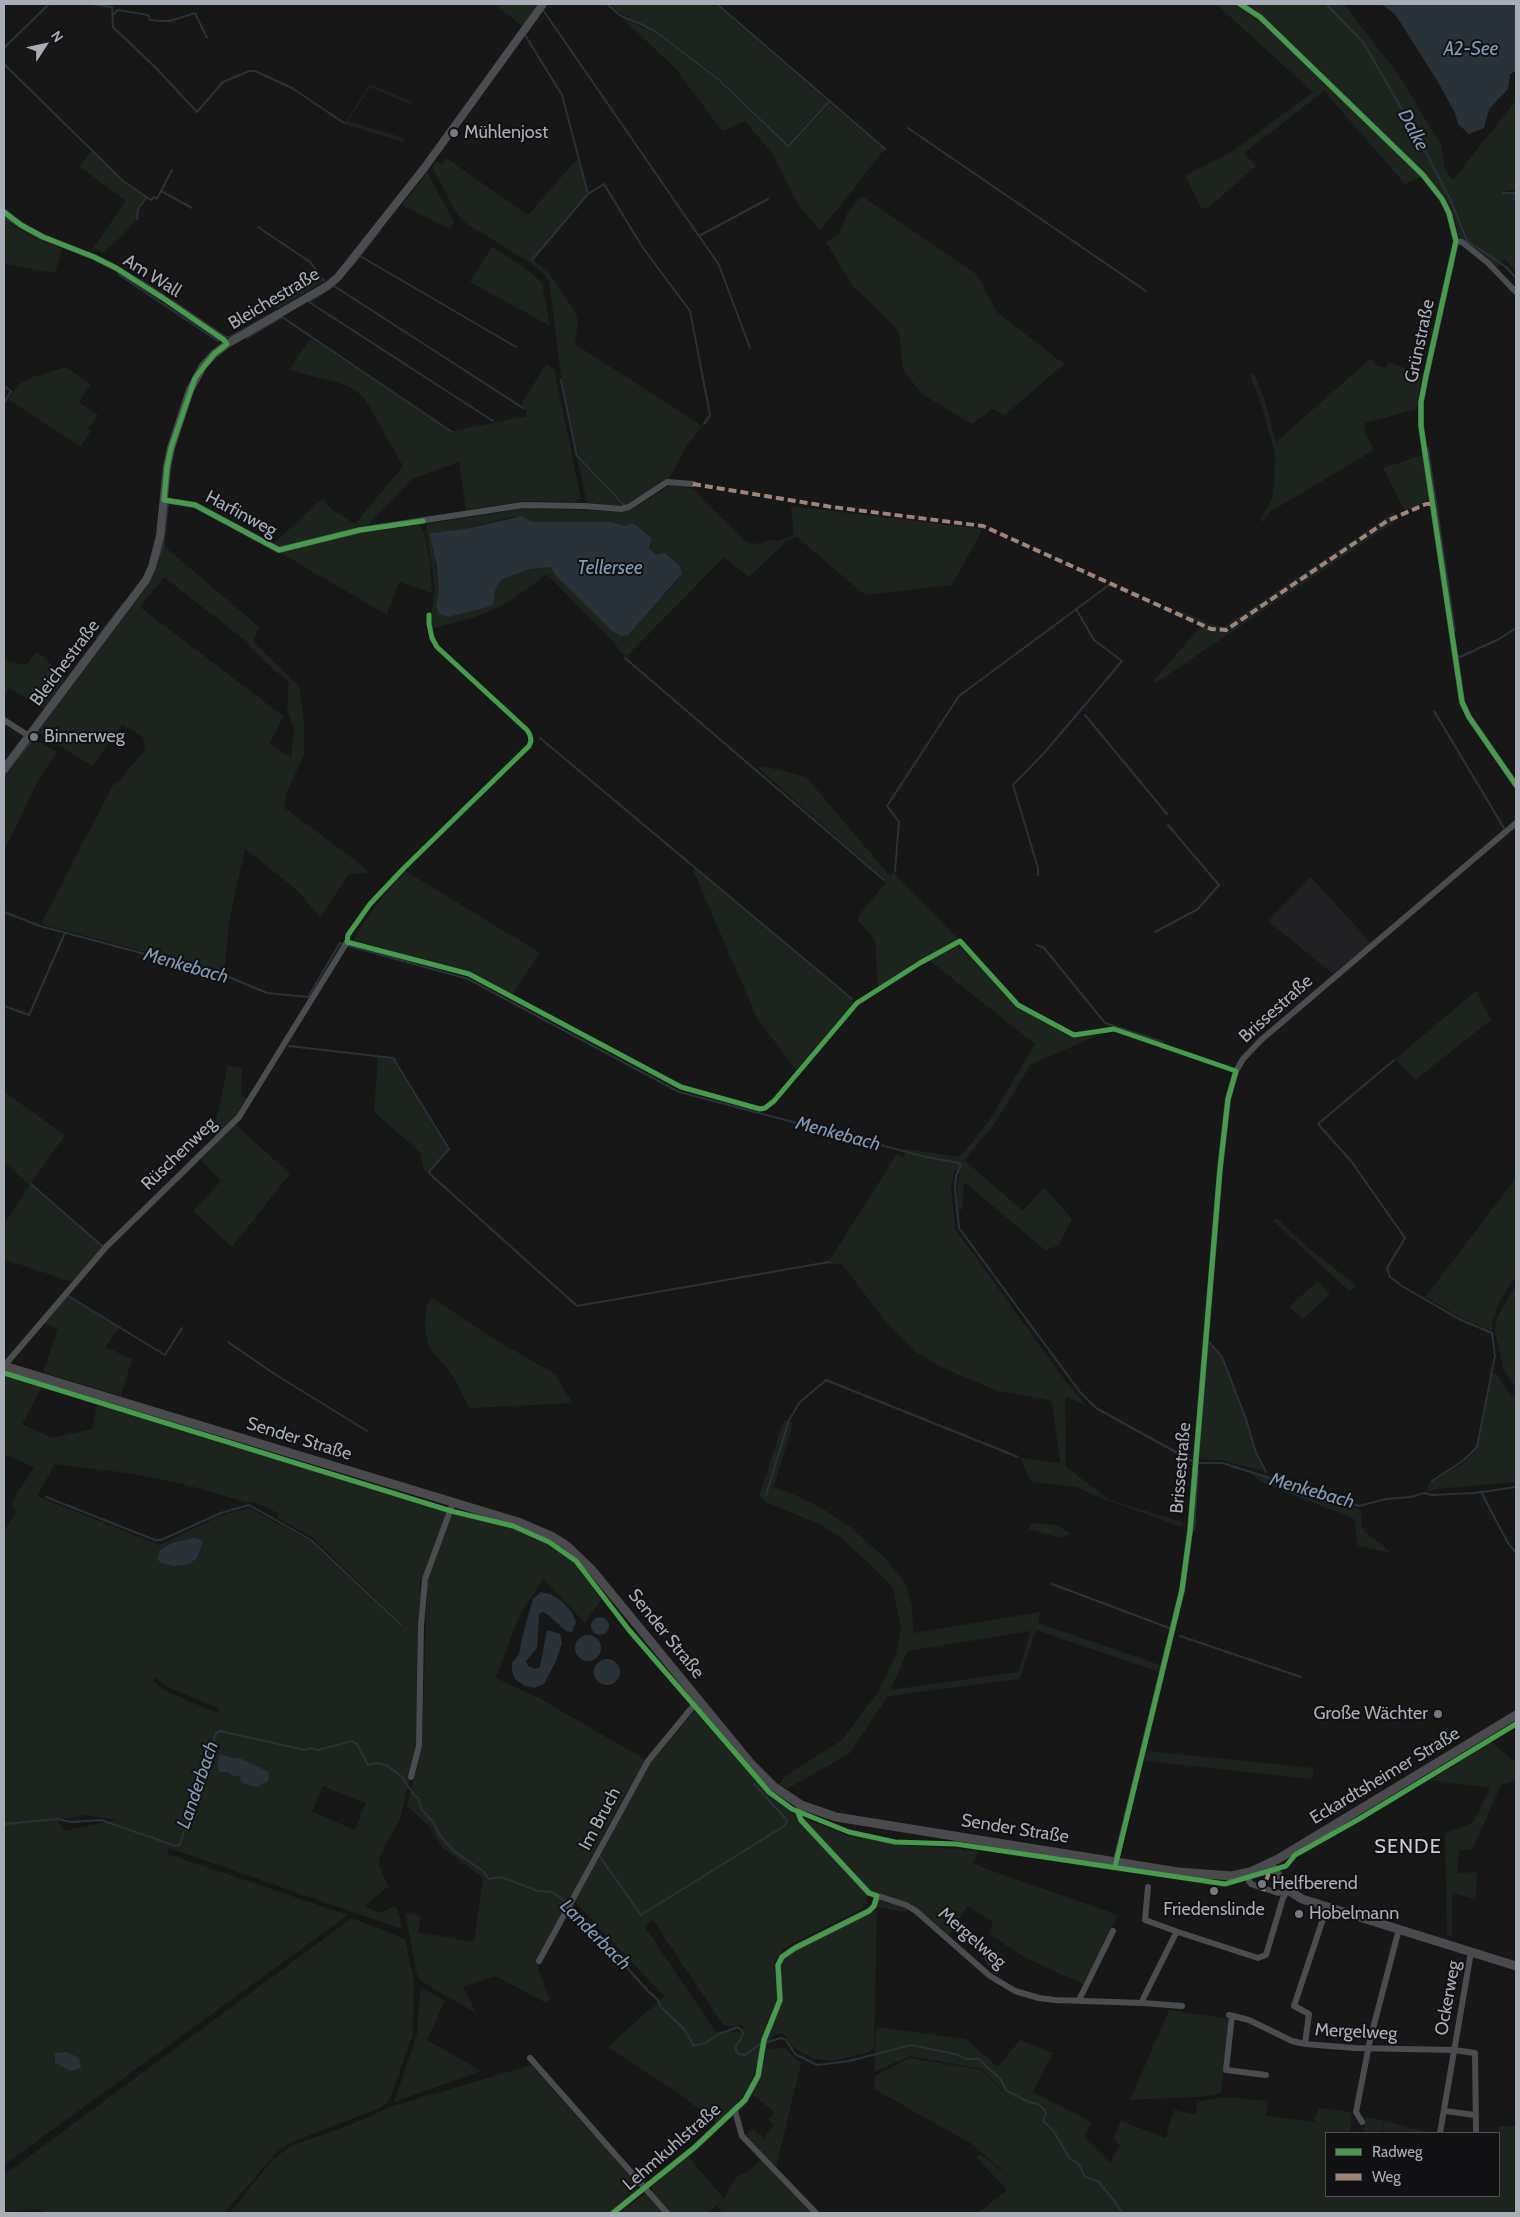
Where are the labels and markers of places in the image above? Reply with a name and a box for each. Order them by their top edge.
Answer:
place label: Mühlenjost [464,122,548,144]
marker: Mühlenjost [448,127,460,139]
place label: Binnerweg [44,726,125,748]
marker: Binnerweg [28,731,40,743]
place label: Große Wächter [1314,1703,1428,1725]
marker: Große Wächter [1432,1708,1444,1720]
place label: Helfberend [1272,1873,1358,1895]
marker: Helfberend [1256,1878,1268,1890]
marker: Friedenslinde [1208,1885,1220,1897]
place label: Friedenslinde [1163,1899,1265,1921]
place label: Hobelmann [1309,1903,1399,1925]
marker: Hobelmann [1293,1908,1305,1920]

